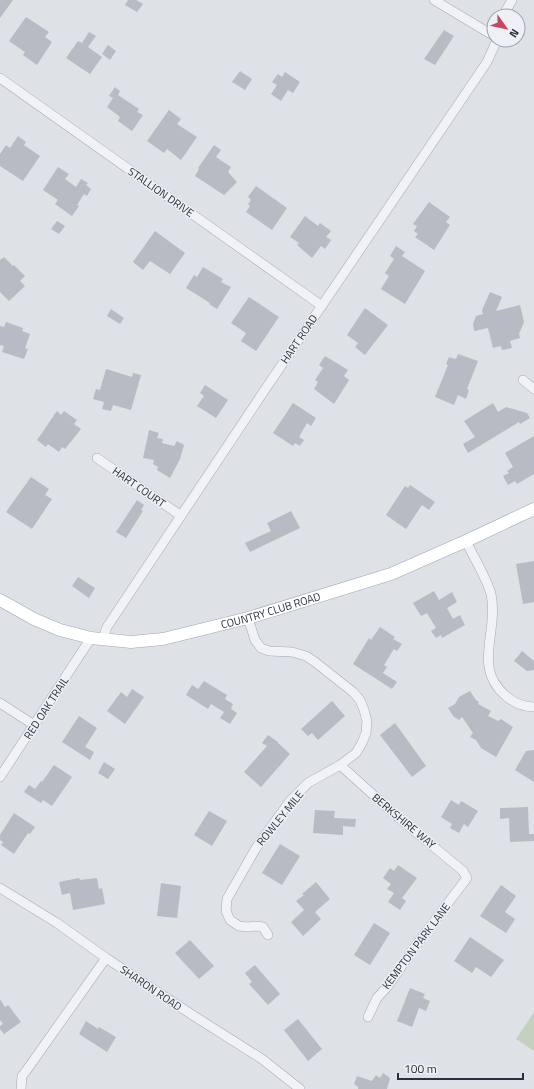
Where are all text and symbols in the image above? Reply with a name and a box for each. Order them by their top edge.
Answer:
north arrow [486,8,526,48]
text: N [506,26,523,41]
street label: STALLION DRIVE [125,163,197,221]
street label: HART ROAD [277,311,321,367]
street label: HART COURT [109,463,169,511]
street label: COUNTRY CLUB ROAD [219,588,323,632]
street label: RED OAK TRAIL [20,673,73,742]
street label: ROWLEY MILE [253,787,307,849]
street label: BERKSHIRE WAY [369,790,439,852]
street label: KEMPTON PARK LANE [378,900,454,992]
street label: SHARON ROAD [117,961,185,1015]
scale bar [398,1055,523,1081]
text: 100 m [404,1059,437,1078]

